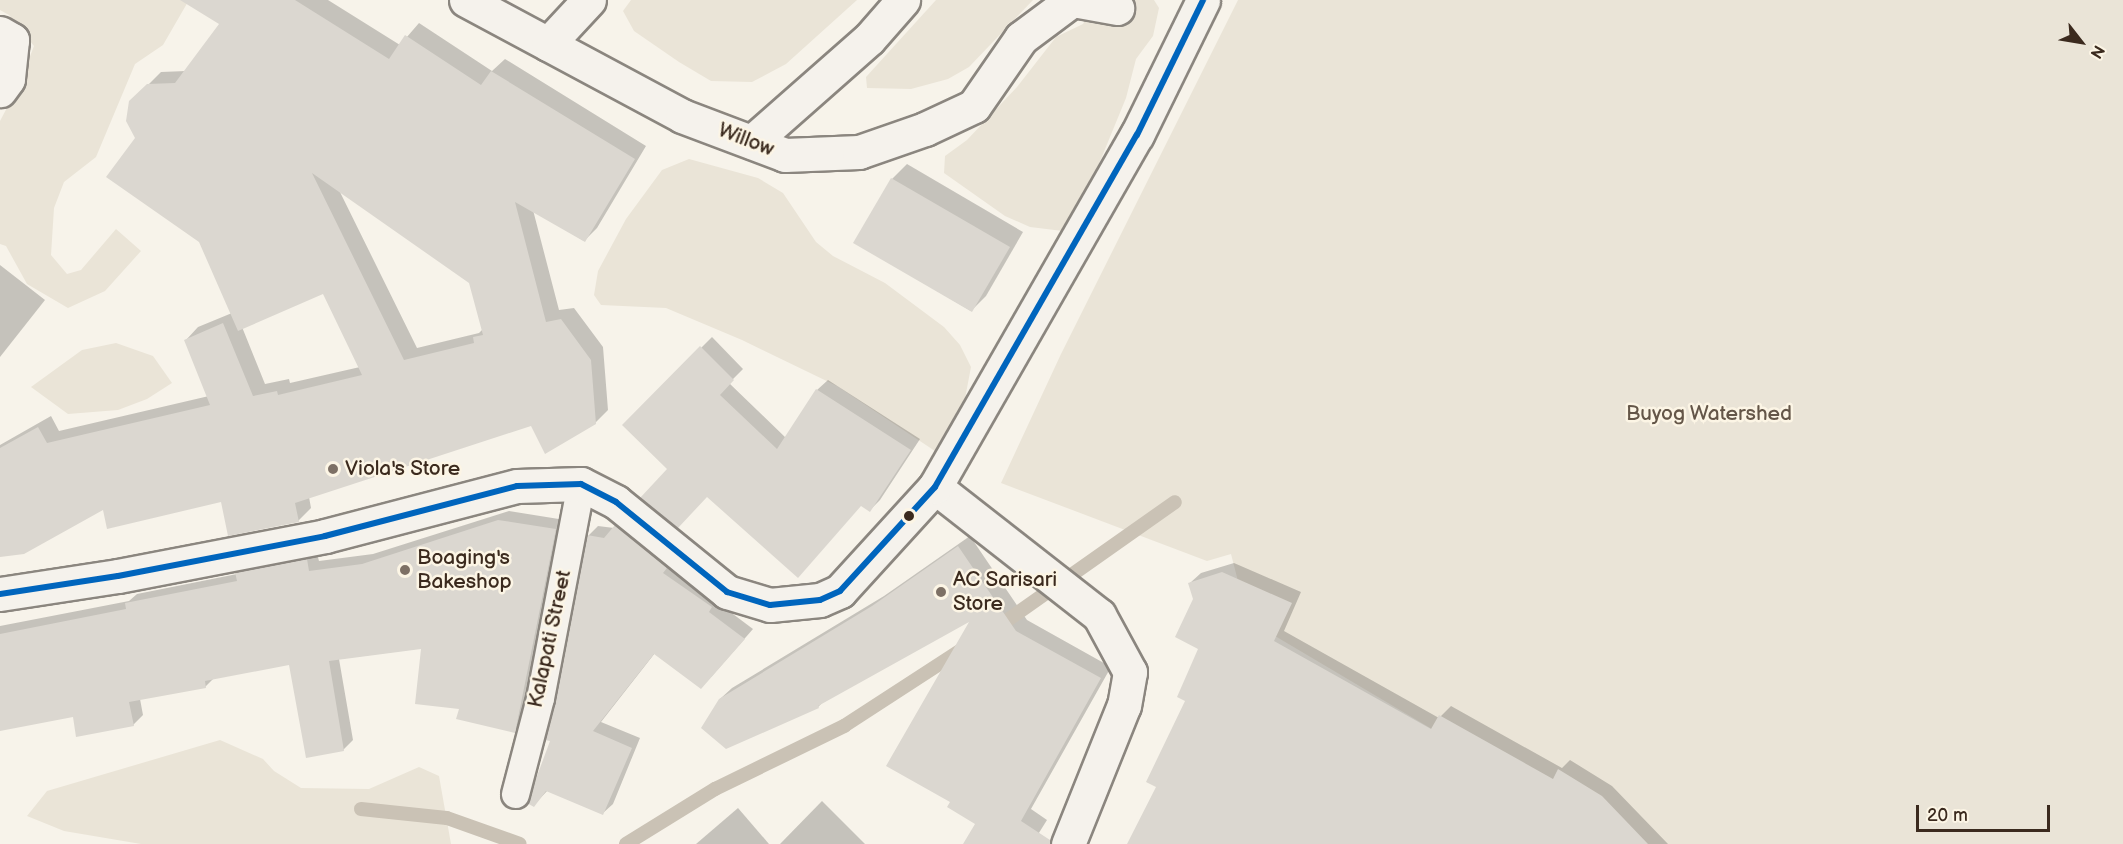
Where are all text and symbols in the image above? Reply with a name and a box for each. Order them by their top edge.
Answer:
north arrow [2051,12,2111,72]
text: N [2086,41,2108,62]
street label: Willow [714,118,778,162]
park label: Buyog Watershed [1626,401,1792,427]
place label: Viola's Store [345,456,461,482]
marker: Viola's Store [326,462,340,476]
unlabelled marker [903,510,915,522]
place label: Boaging's Bakeshop [417,545,512,595]
marker: Boaging's Bakeshop [398,563,412,577]
place label: AC Sarisari Store [953,567,1058,617]
street label: Kalapati Street [523,568,577,710]
marker: AC Sarisari Store [934,585,948,599]
scale bar [1919,793,2052,831]
text: 20 m [1927,805,1968,826]

